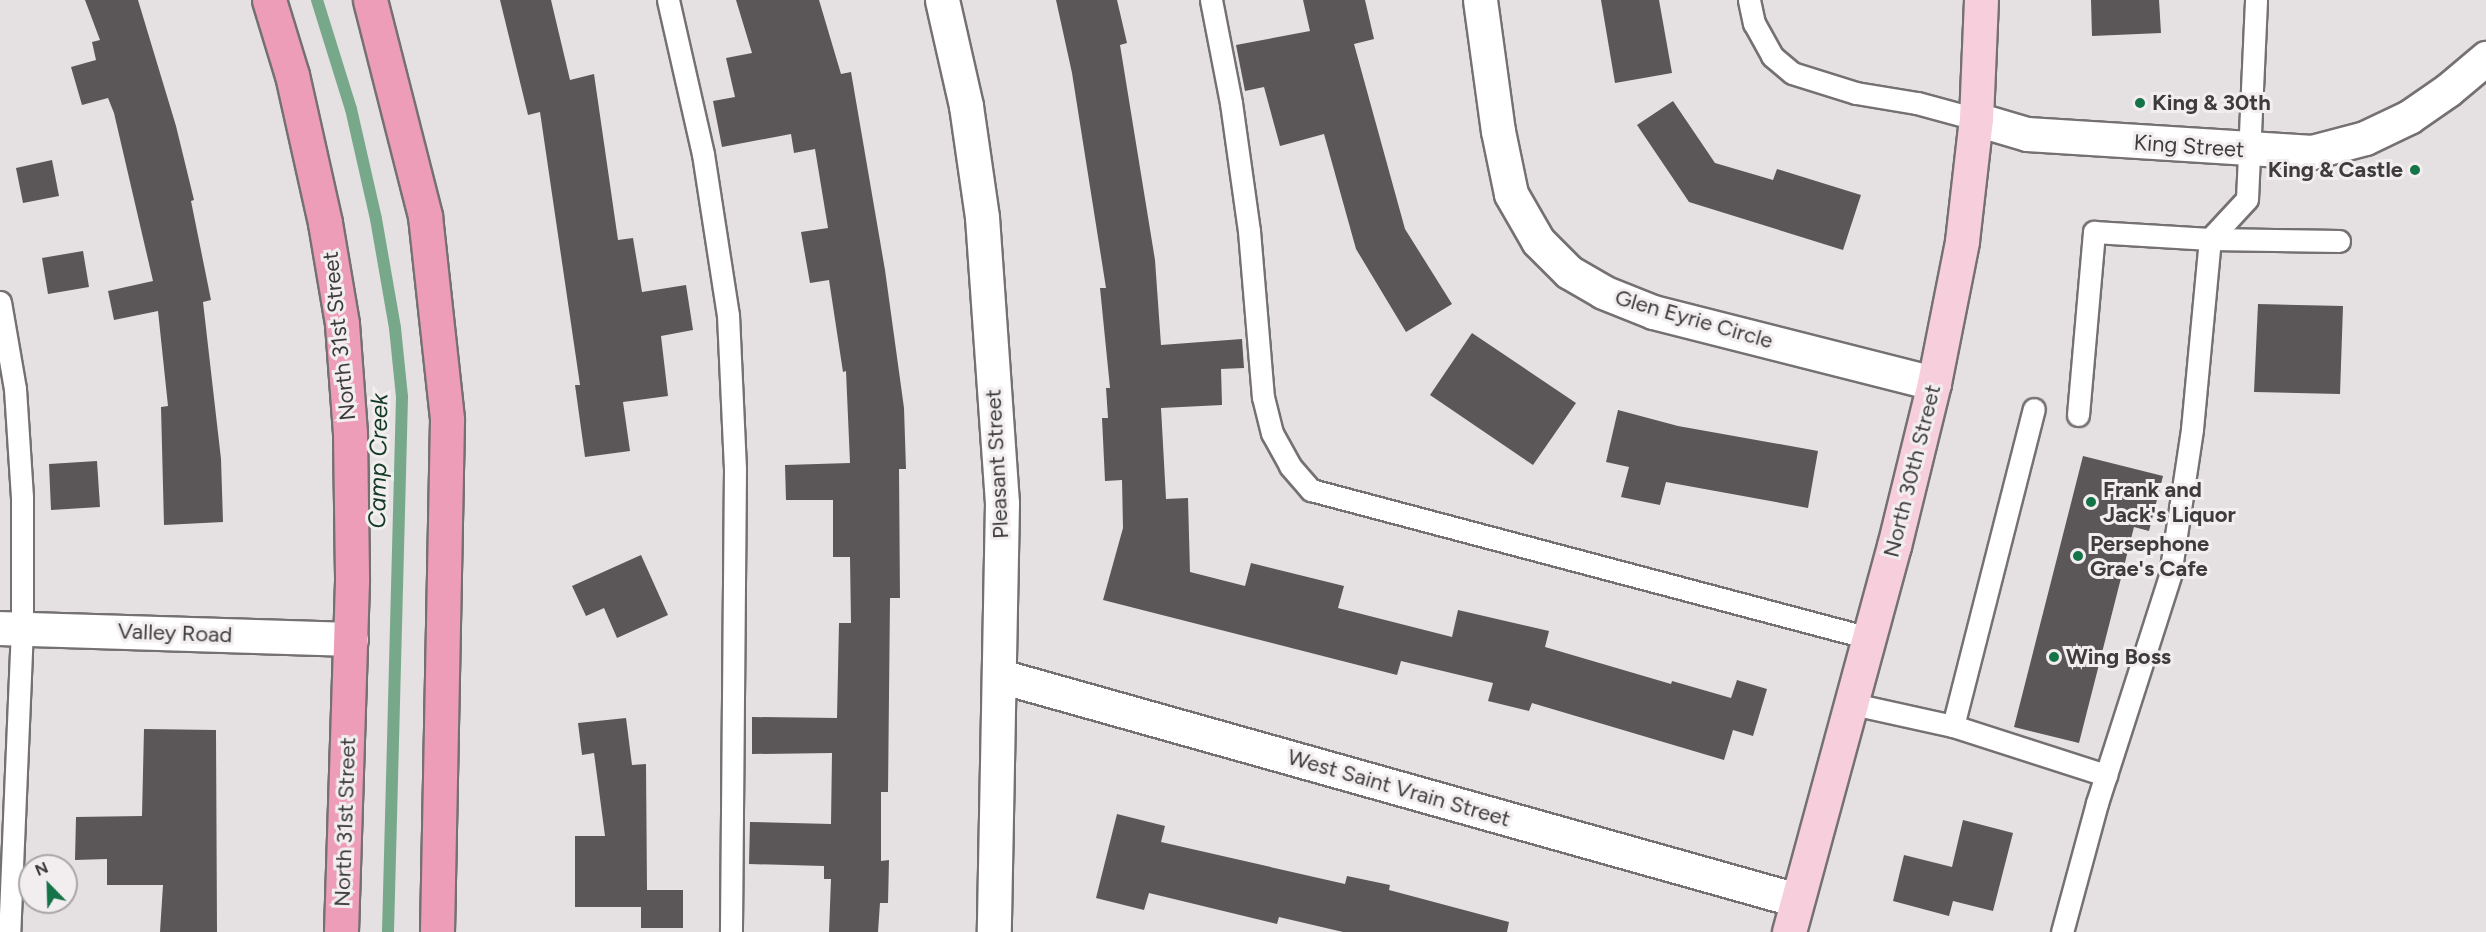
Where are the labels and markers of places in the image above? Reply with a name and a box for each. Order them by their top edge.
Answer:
place label: King & 30th [2152,90,2271,116]
marker: King & 30th [2133,96,2147,110]
place label: King & Castle [2268,157,2403,183]
marker: King & Castle [2408,163,2422,177]
place label: Frank and Jack's Liquor [2103,476,2236,528]
marker: Frank and Jack's Liquor [2084,495,2098,509]
place label: Persephone Grae's Cafe [2090,530,2209,582]
marker: Persephone Grae's Cafe [2071,549,2085,563]
place label: Wing Boss [2066,644,2171,670]
marker: Wing Boss [2047,650,2061,664]

